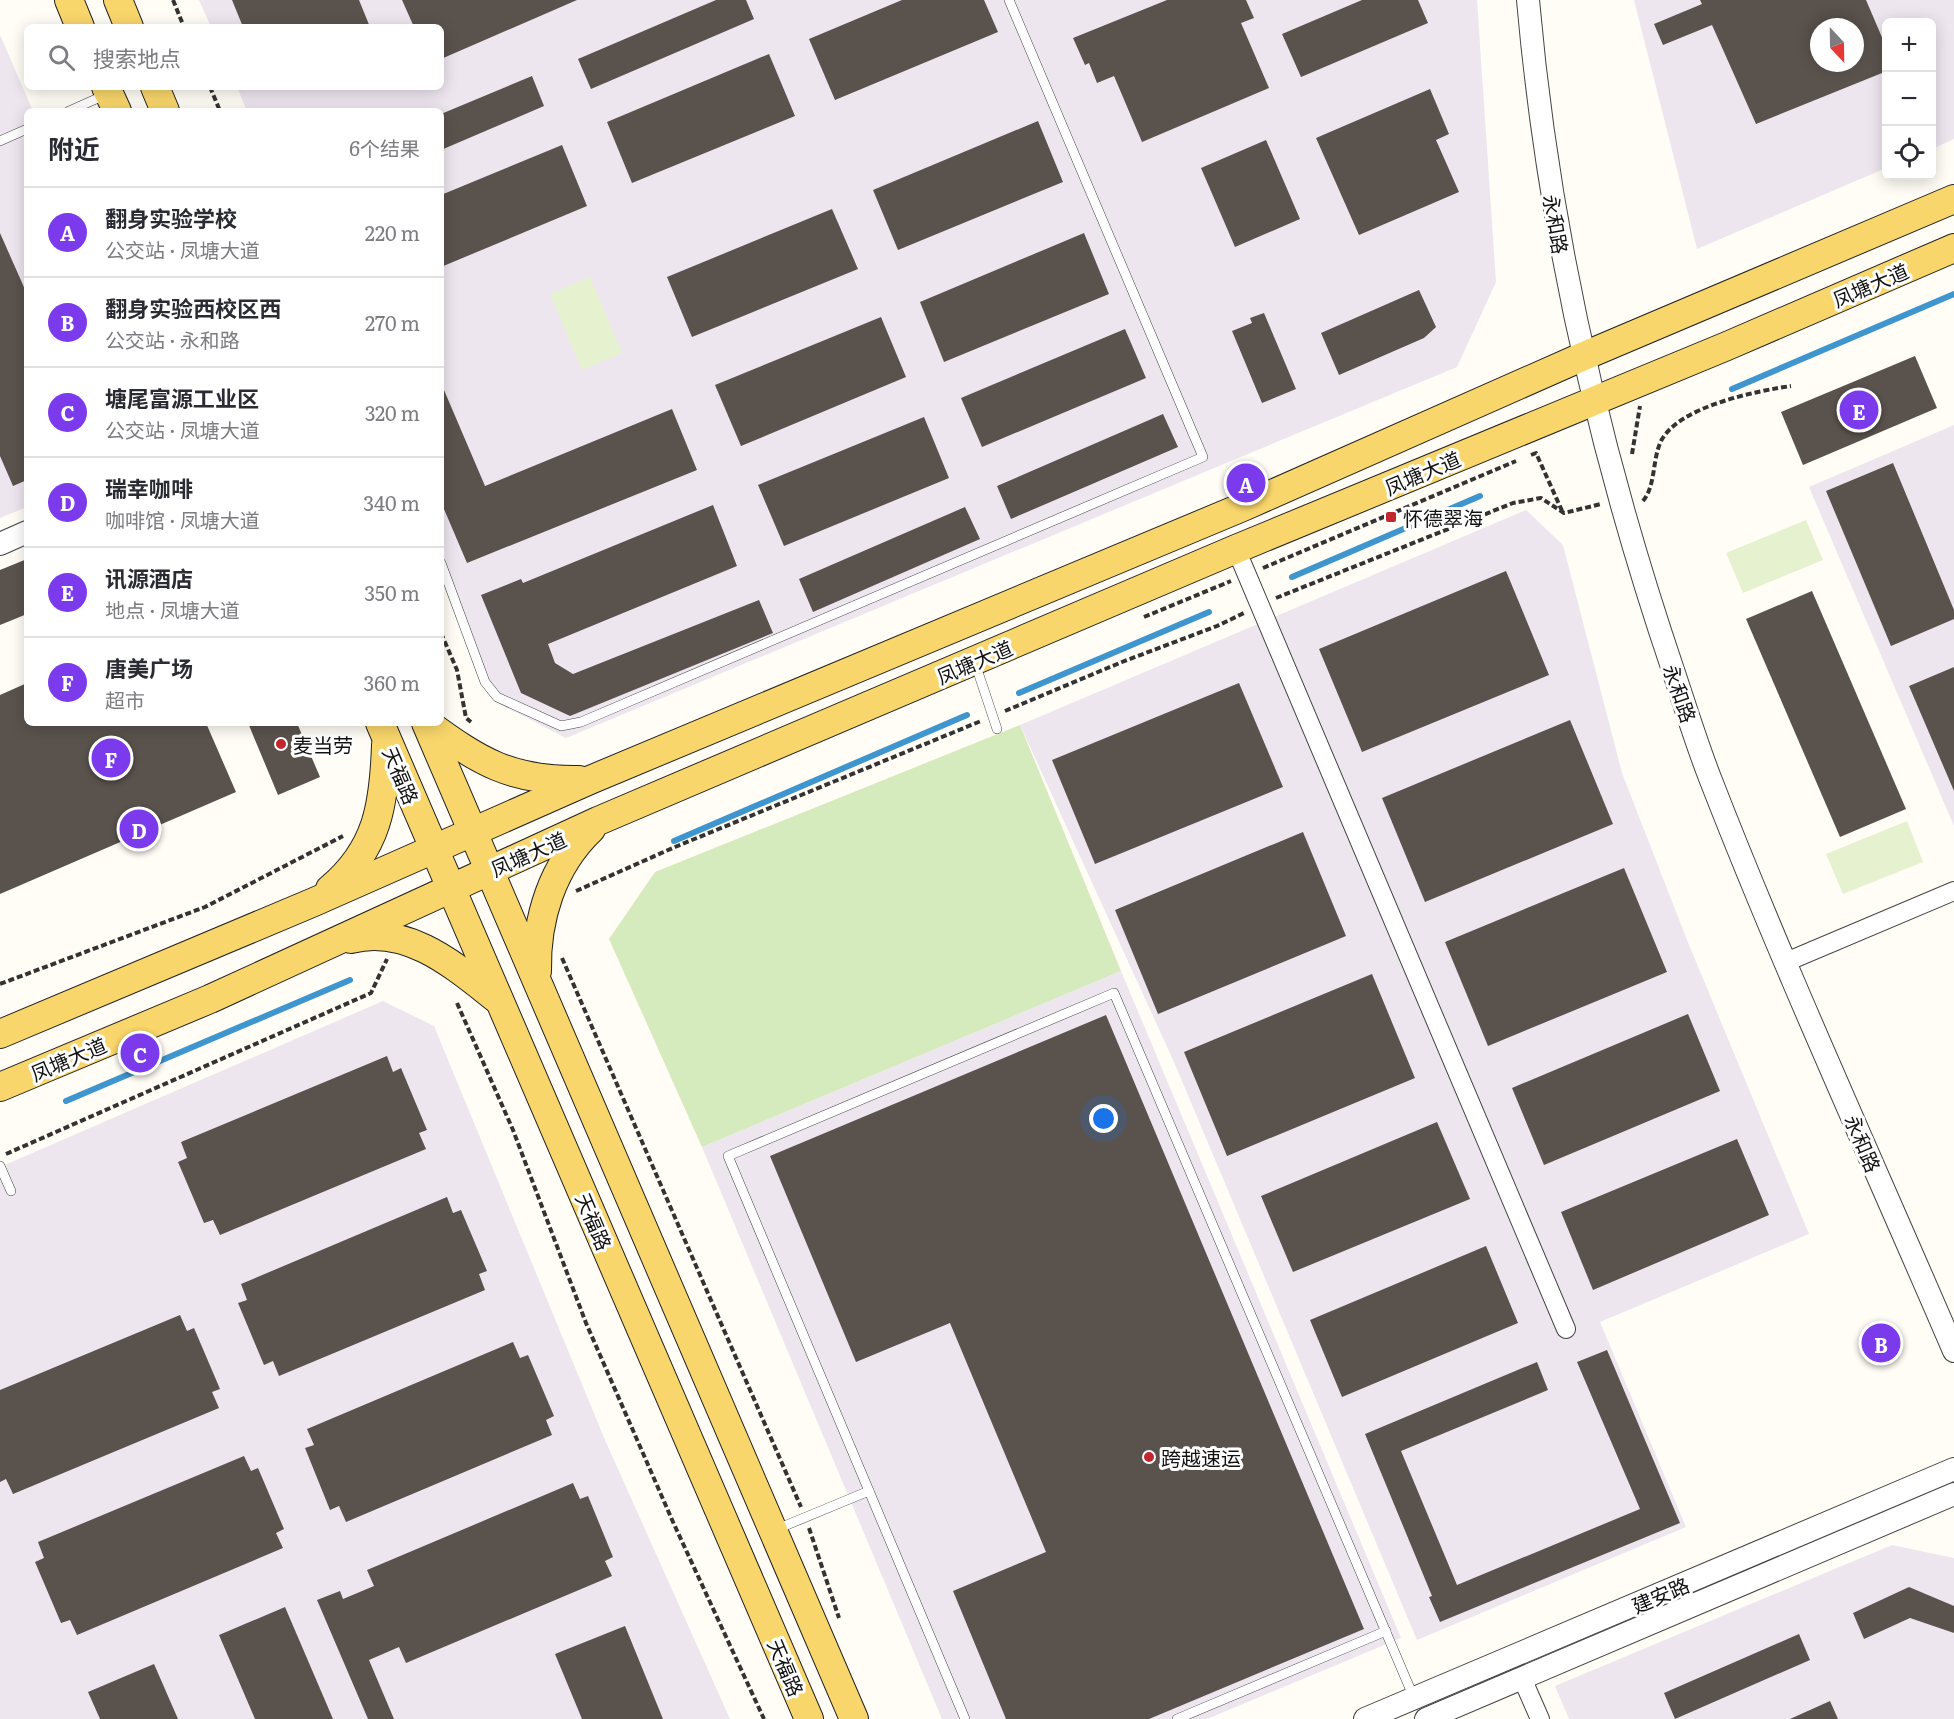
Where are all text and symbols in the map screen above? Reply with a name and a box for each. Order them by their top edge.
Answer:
north arrow [1810,18,1864,72]
map controls [1882,18,1936,180]
button: + [1882,18,1936,72]
search box [24,24,444,90]
icon: search [45,41,78,74]
text: 搜索地点 [93,41,181,74]
button: − [1882,72,1936,126]
button: locate [1882,126,1936,180]
text: 附近 [48,128,100,167]
text: 6个结果 [349,132,420,162]
street label: 永和路 [1537,192,1577,256]
text: 翻身实验学校 [105,201,237,234]
text: A [60,217,75,247]
text: 220 m [365,217,420,247]
text: 公交站 · 凤塘大道 [105,234,260,264]
street label: 凤塘大道 [1827,255,1913,313]
text: 翻身实验西校区西 [105,291,281,324]
text: B [61,307,74,337]
text: 270 m [365,307,420,337]
text: 公交站 · 永和路 [105,324,240,354]
text: 塘尾富源工业区 [105,381,259,414]
pin: E [1840,388,1878,432]
text: C [60,397,75,427]
text: 320 m [365,397,420,427]
text: 公交站 · 凤塘大道 [105,414,260,444]
street label: 凤塘大道 [1379,443,1465,501]
pin: A [1226,460,1266,506]
text: 瑞幸咖啡 [105,471,193,504]
text: D [60,487,75,517]
text: 340 m [363,487,420,517]
place label: 怀德翠海 [1403,502,1483,532]
text: 咖啡馆 · 凤塘大道 [105,504,260,534]
marker: 怀德翠海 [1384,510,1398,524]
text: 讯源酒店 [105,561,193,594]
text: E [61,577,74,607]
text: 350 m [364,577,420,607]
text: 地点 · 凤塘大道 [105,594,240,624]
street label: 凤塘大道 [931,632,1017,690]
text: 唐美广场 [105,651,193,684]
street label: 永和路 [1657,660,1705,726]
text: F [61,667,74,697]
text: 360 m [363,667,420,697]
text: 超市 [105,684,145,714]
place label: 麦当劳 [293,729,353,759]
pin: F [92,736,130,780]
marker: 麦当劳 [274,737,288,751]
street label: 天福路 [376,742,428,808]
pin: D [120,806,158,852]
street label: 凤塘大道 [485,823,571,883]
street label: 凤塘大道 [25,1029,111,1087]
pin: C [120,1030,160,1076]
your location [1089,1104,1118,1133]
street label: 永和路 [1838,1110,1890,1176]
street label: 天福路 [569,1188,621,1254]
pin: B [1862,1320,1900,1366]
place label: 跨越速运 [1161,1442,1241,1472]
marker: 跨越速运 [1142,1450,1156,1464]
street label: 建安路 [1627,1568,1693,1620]
street label: 天福路 [761,1634,813,1700]

